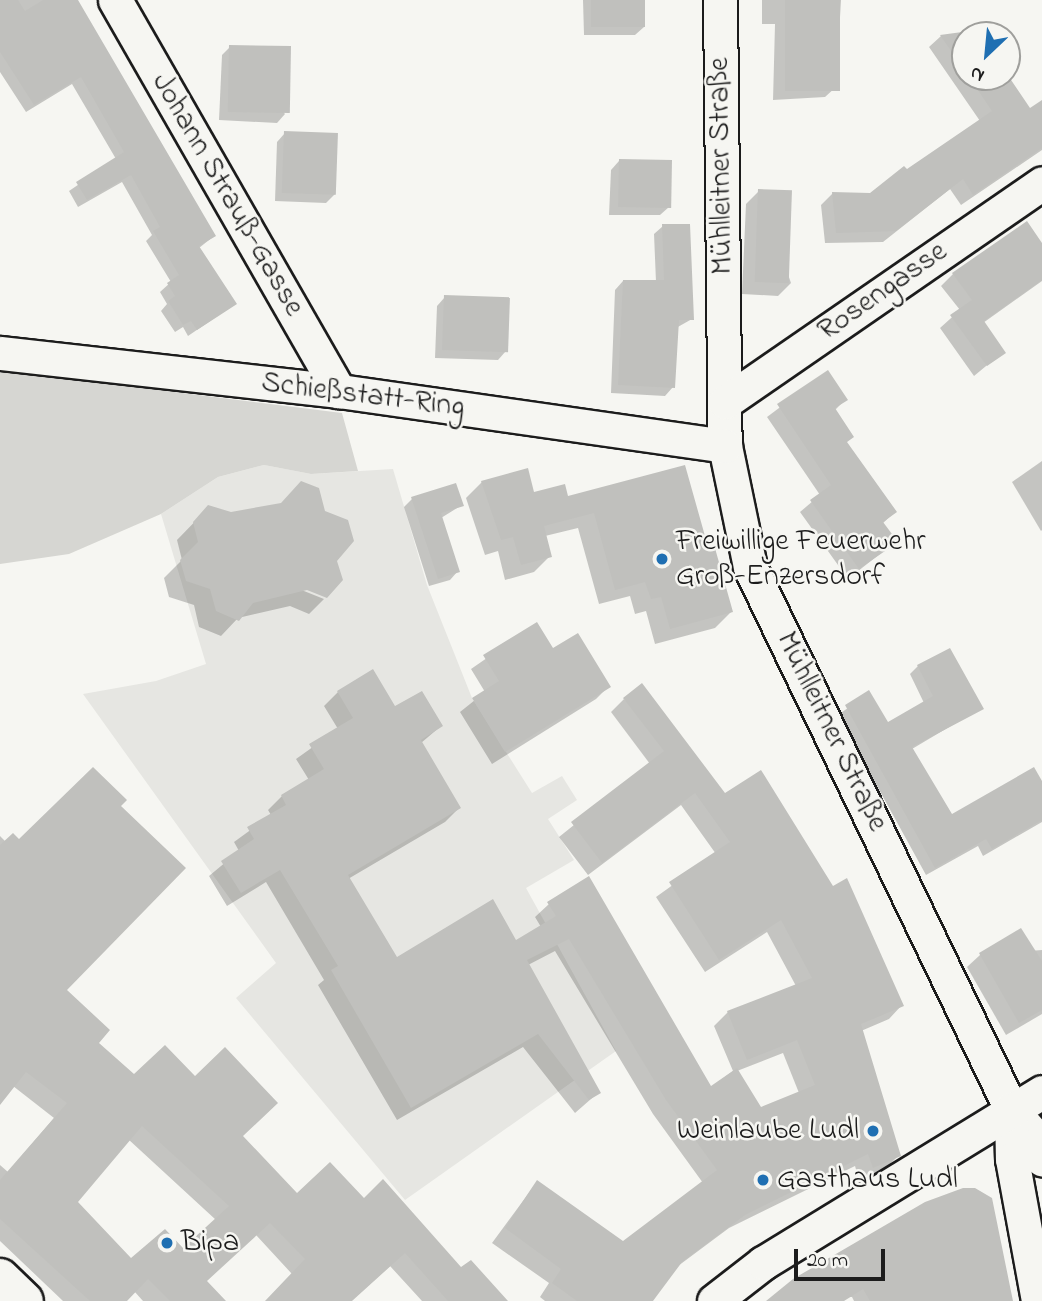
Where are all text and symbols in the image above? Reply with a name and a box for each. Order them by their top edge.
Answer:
north arrow [951,21,1021,91]
street label: Mühlleitner Straße [702,57,742,275]
text: N [966,59,989,88]
street label: Johann Strauß-Gasse [143,67,311,323]
street label: Rosengasse [811,234,955,350]
street label: Schießstatt-Ring [259,366,467,426]
place label: Freiwillige Feuerwehr Groß-Enzersdorf [676,524,926,594]
marker: Freiwillige Feuerwehr Groß-Enzersdorf [654,551,670,567]
street label: Mühlleitner Straße [767,626,895,838]
place label: Weinlaube Ludl [677,1113,859,1149]
marker: Weinlaube Ludl [865,1123,881,1139]
place label: Gasthaus Ludl [777,1162,958,1198]
marker: Gasthaus Ludl [755,1172,771,1188]
place label: Bipa [181,1225,239,1261]
scale bar [797,1234,888,1278]
marker: Bipa [159,1235,175,1251]
text: 20 m [807,1246,848,1276]

